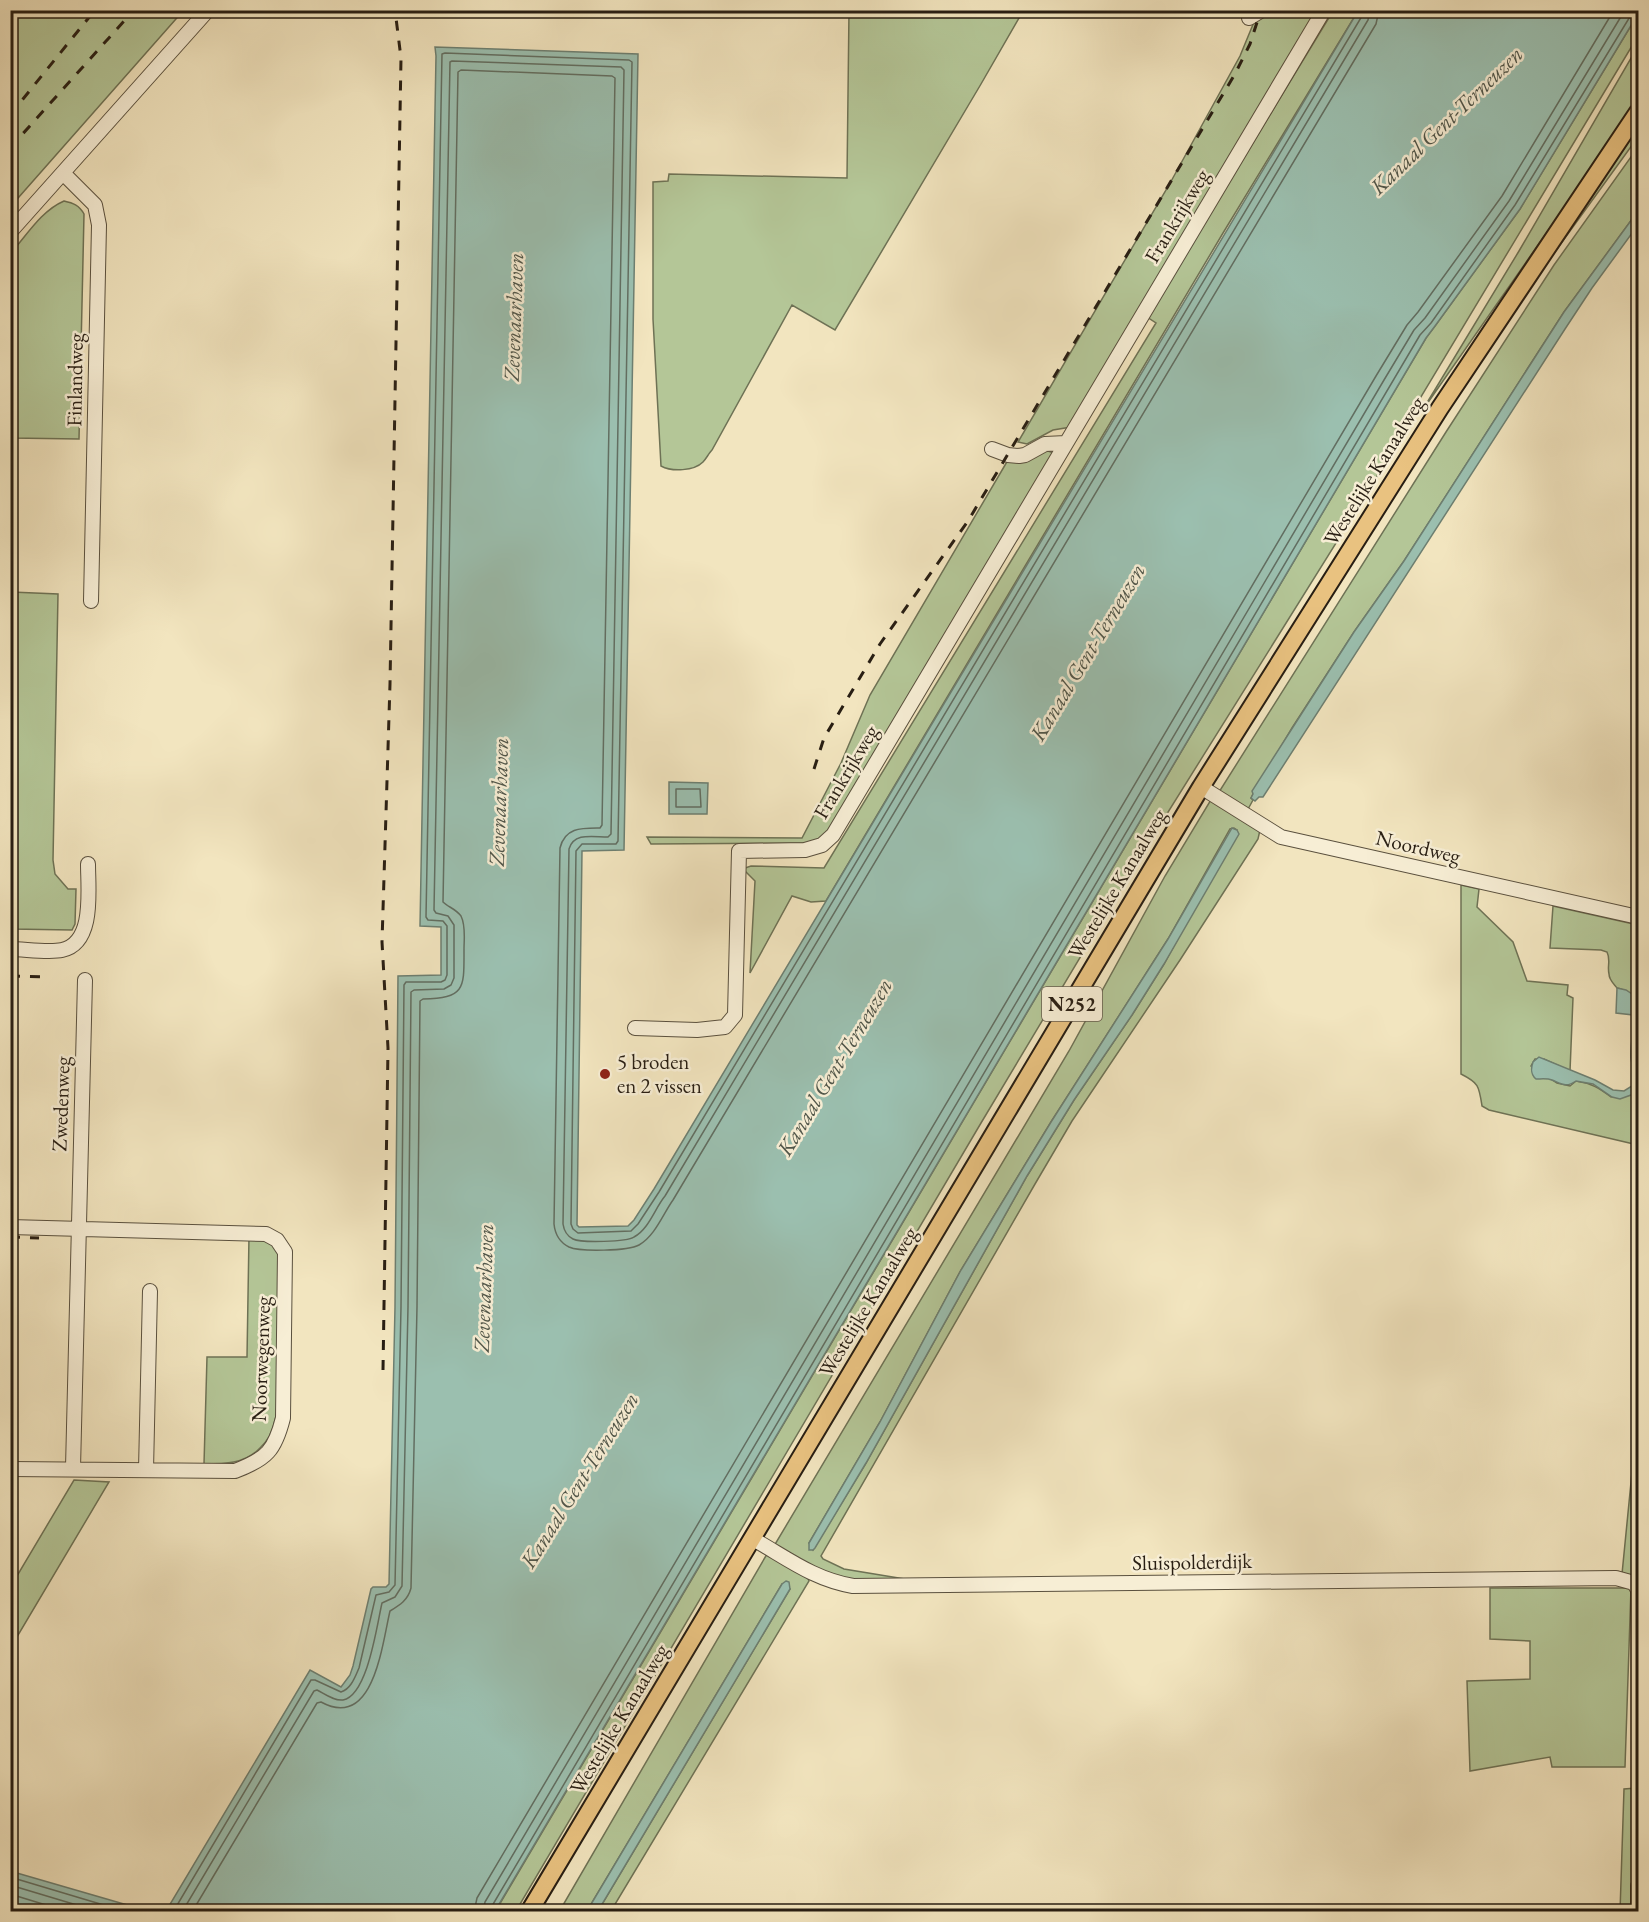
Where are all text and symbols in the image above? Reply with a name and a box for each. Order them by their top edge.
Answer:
water label: Kanaal Gent-Terneuzen [1363,40,1529,202]
street label: Frankrijkweg [1138,163,1216,268]
water label: Zevenaarhaven [497,252,530,383]
street label: Finlandweg [60,332,89,427]
street label: Westelijke Kanaalweg [1317,390,1431,550]
water label: Kanaal Gent-Terneuzen [1023,558,1152,747]
street label: Frankrijkweg [807,719,885,824]
water label: Zevenaarhaven [482,737,515,868]
street label: Westelijke Kanaalweg [1061,803,1173,964]
street label: Noordweg [1373,824,1464,870]
water label: Kanaal Gent-Terneuzen [770,973,899,1162]
road number: N252 [1042,987,1102,1021]
place label: 5 broden en 2 vissen [617,1048,702,1099]
street label: Zwedenweg [45,1055,76,1152]
marker: 5 broden en 2 vissen [598,1067,612,1081]
street label: Westelijke Kanaalweg [812,1221,924,1382]
water label: Zevenaarhaven [467,1223,500,1354]
street label: Noorwegenweg [245,1295,276,1422]
water label: Kanaal Gent-Terneuzen [513,1387,645,1574]
street label: Sluispolderdijk [1132,1547,1253,1576]
street label: Westelijke Kanaalweg [563,1638,675,1799]

